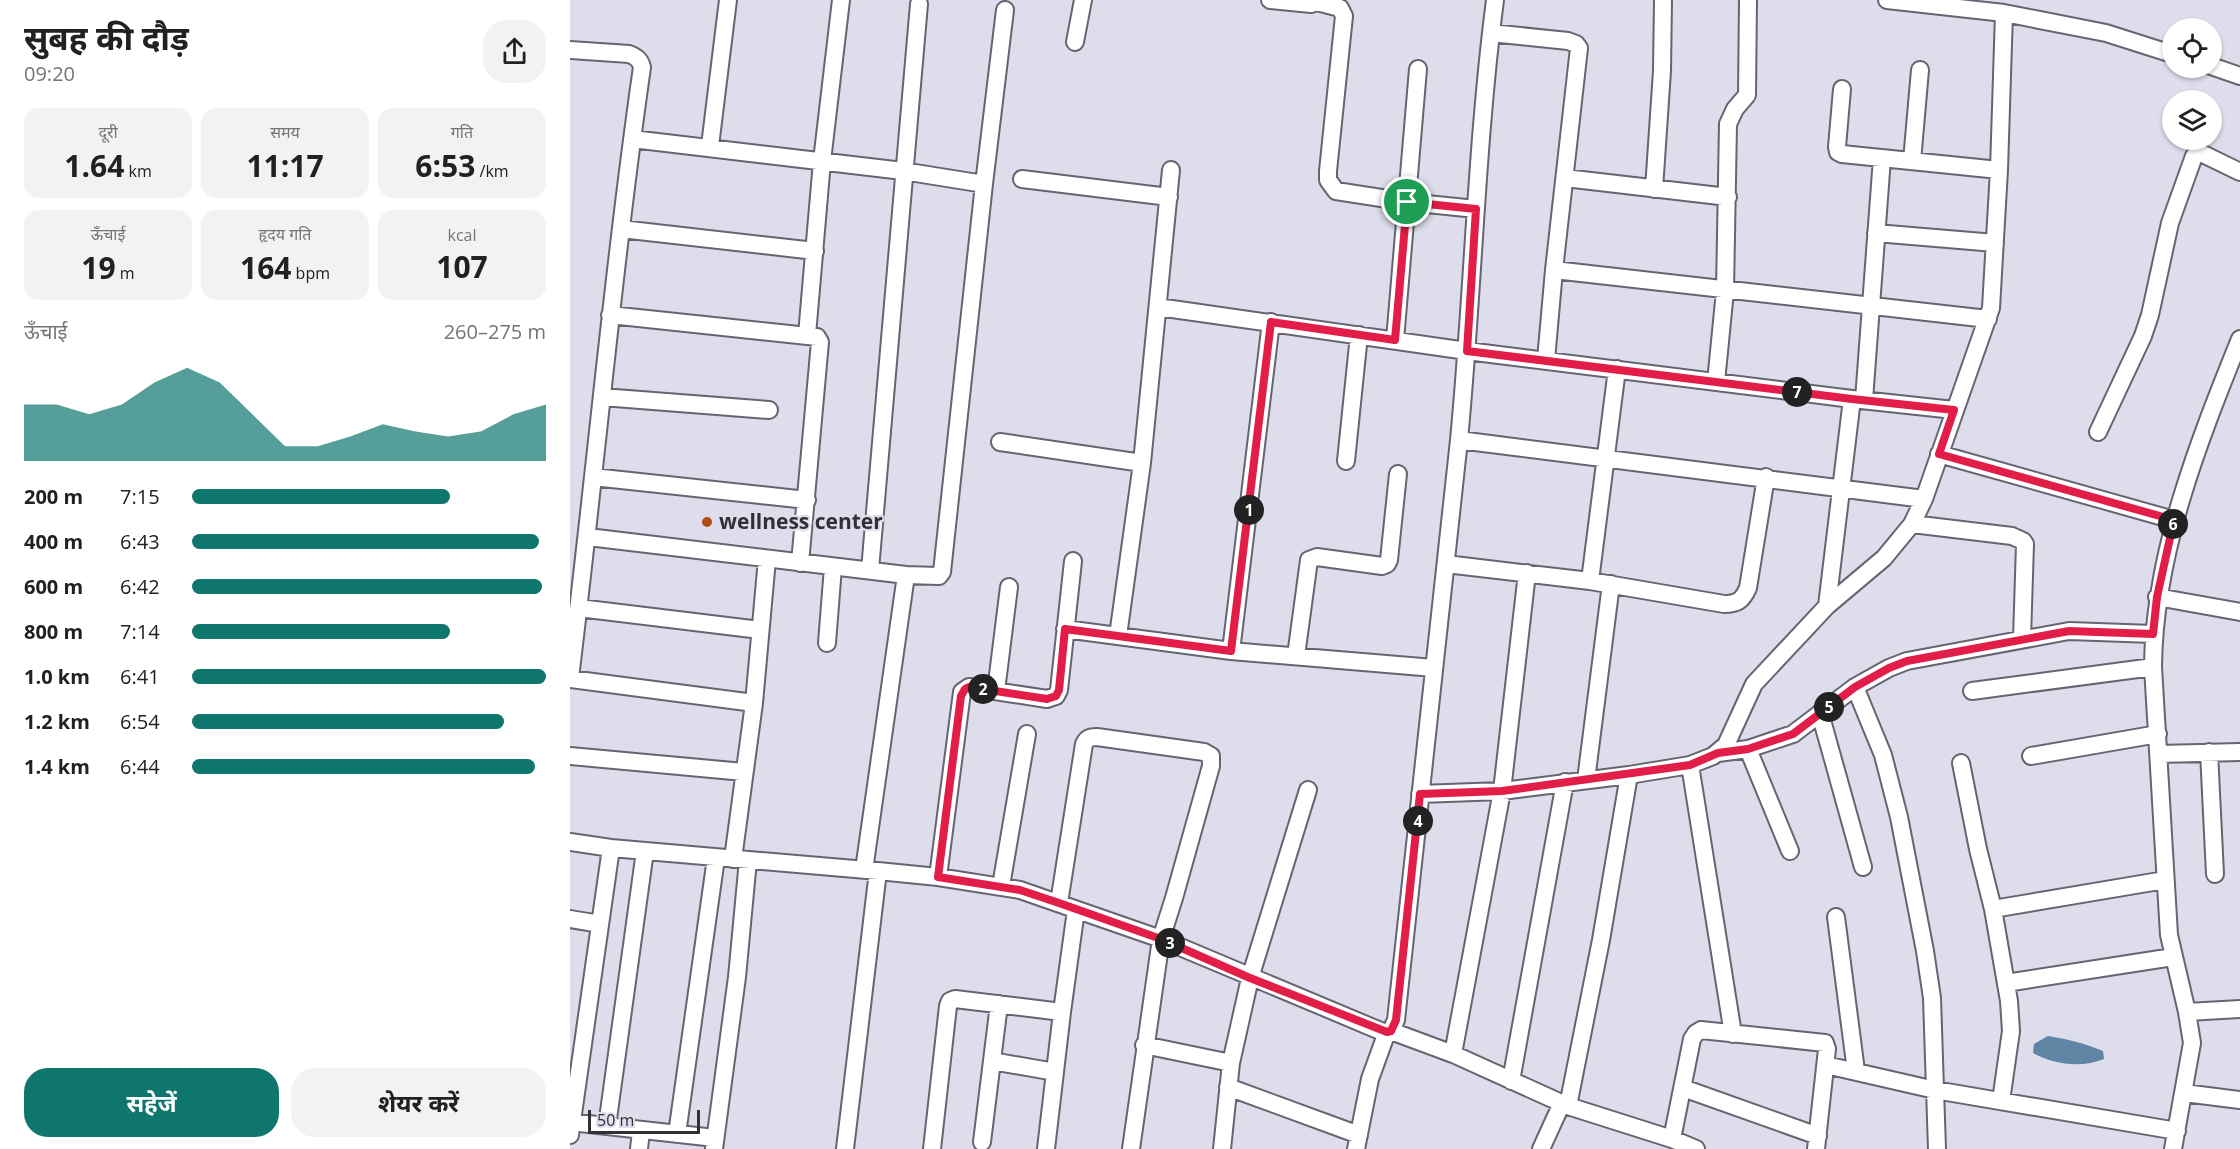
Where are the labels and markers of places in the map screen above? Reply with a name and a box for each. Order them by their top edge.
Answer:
pin [1381,176,1432,227]
pin: 7 [1782,377,1812,407]
pin: 1 [1234,495,1264,525]
place label: wellness center [719,507,883,535]
pin: 6 [2158,509,2188,539]
marker: wellness center [700,515,714,529]
pin: 2 [968,674,998,704]
pin: 5 [1814,692,1844,722]
pin: 4 [1403,806,1433,836]
pin: 3 [1155,928,1185,958]

